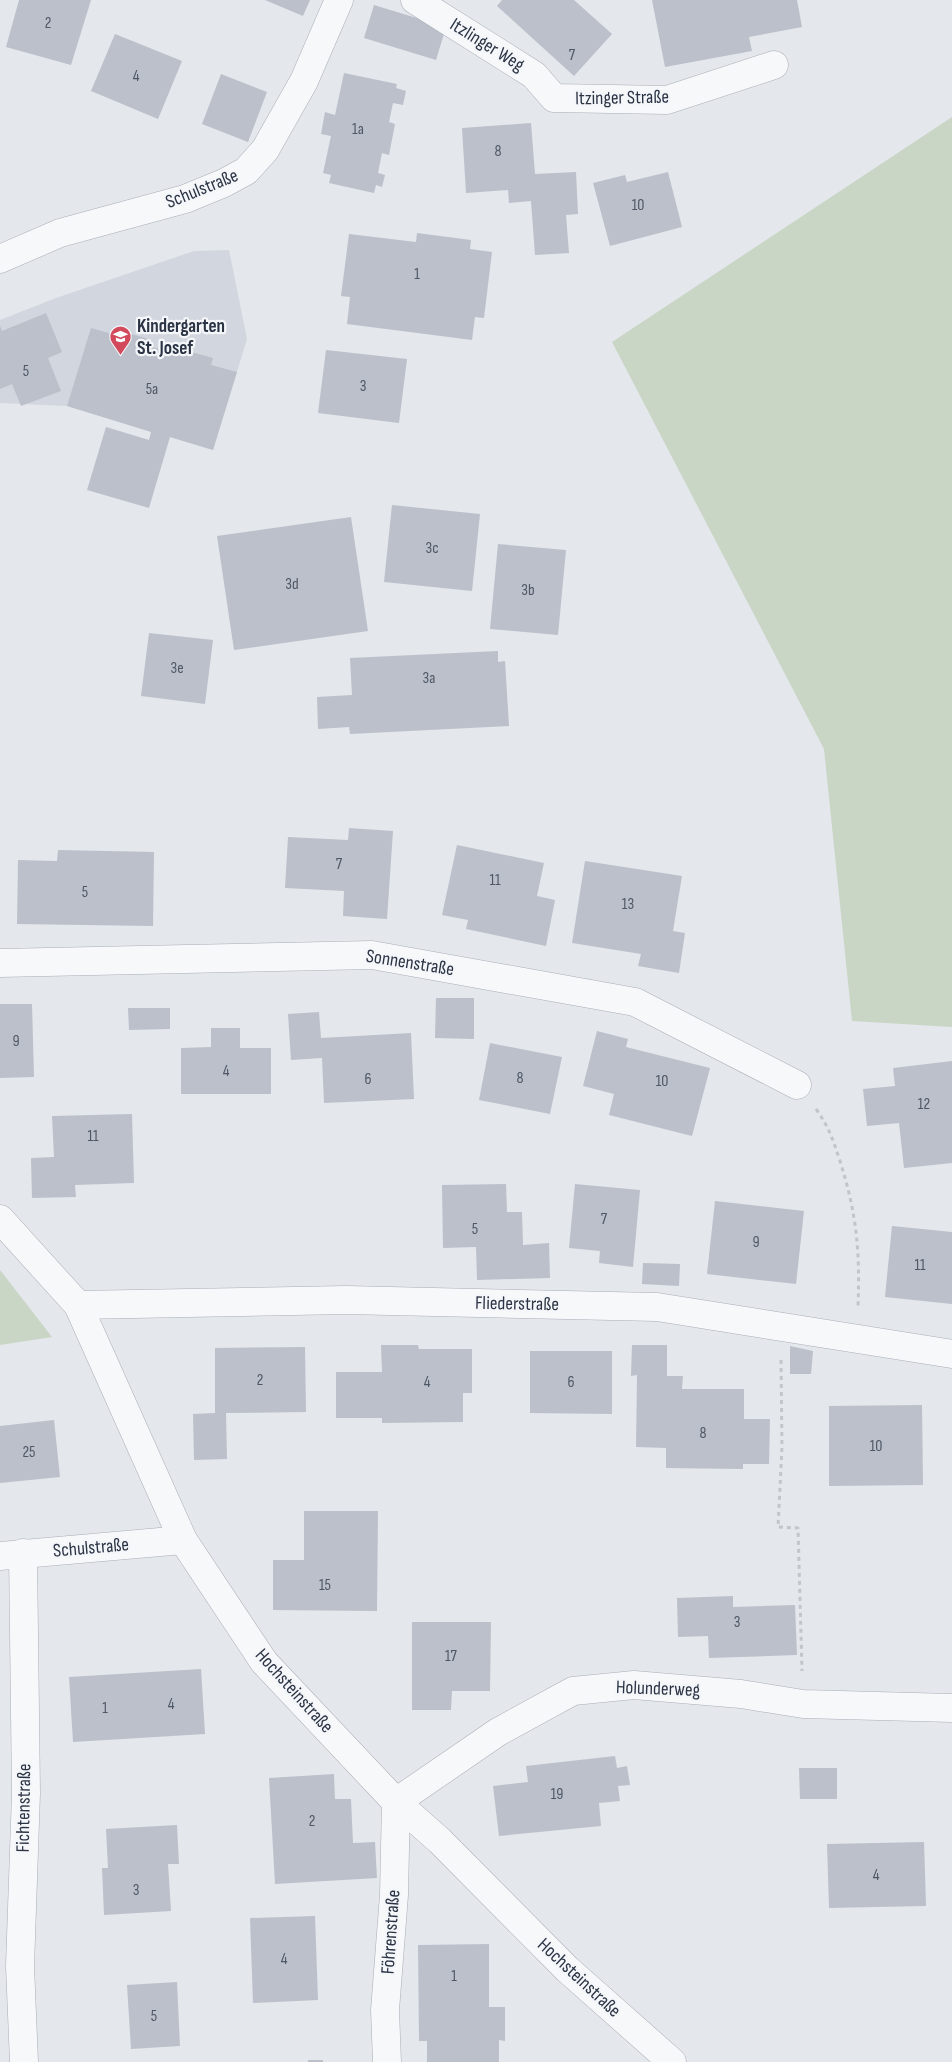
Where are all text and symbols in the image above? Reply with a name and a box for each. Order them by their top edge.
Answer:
street label: Itzlinger Weg [446,13,529,77]
house number: 2 [45,14,51,33]
house number: 7 [569,46,576,65]
house number: 4 [133,67,140,86]
street label: Itzinger Straße [575,86,669,110]
house number: 1a [352,120,364,139]
house number: 8 [494,142,502,161]
street label: Schulstraße [162,164,242,214]
house number: 10 [632,196,644,215]
house number: 1 [414,265,420,284]
place label: Kindergarten St. Josef [137,315,225,360]
school or university icon: Kindergarten St. Josef [109,325,133,356]
house number: 5 [23,362,29,381]
house number: 3 [360,377,366,396]
house number: 5a [146,380,158,399]
house number: 3c [425,539,439,558]
house number: 3d [285,575,299,594]
house number: 3b [521,581,535,600]
house number: 3e [170,659,184,678]
house number: 3a [423,669,435,688]
house number: 7 [336,855,343,874]
house number: 11 [489,871,501,890]
house number: 5 [82,883,88,902]
house number: 13 [622,895,634,914]
street label: Sonnenstraße [364,945,456,981]
house number: 9 [12,1032,20,1051]
house number: 4 [223,1062,230,1081]
house number: 8 [516,1069,524,1088]
house number: 6 [364,1070,372,1089]
house number: 10 [656,1072,668,1091]
house number: 12 [918,1095,930,1114]
house number: 11 [87,1127,99,1146]
house number: 7 [601,1210,608,1229]
house number: 5 [472,1220,478,1239]
house number: 9 [752,1233,760,1252]
house number: 11 [914,1256,926,1275]
street label: Fliederstraße [475,1292,559,1316]
house number: 2 [257,1371,263,1390]
house number: 4 [424,1373,431,1392]
house number: 6 [567,1373,575,1392]
house number: 8 [699,1424,707,1443]
house number: 10 [870,1437,882,1456]
house number: 25 [22,1443,36,1462]
street label: Schulstraße [52,1533,130,1563]
house number: 15 [319,1576,331,1595]
house number: 3 [734,1613,740,1632]
street label: Hochsteinstraße [250,1644,338,1738]
house number: 17 [445,1647,458,1666]
street label: Holunderweg [615,1676,701,1702]
house number: 4 [168,1695,175,1714]
house number: 1 [102,1699,108,1718]
street label: Fichtenstraße [12,1763,36,1853]
house number: 19 [551,1785,563,1804]
house number: 2 [309,1812,315,1831]
house number: 4 [873,1866,880,1885]
house number: 3 [133,1881,139,1900]
street label: Föhrenstraße [377,1889,405,1975]
street label: Hochsteinstraße [532,1934,626,2022]
house number: 4 [281,1950,288,1969]
house number: 1 [451,1967,457,1986]
house number: 5 [151,2007,157,2026]

